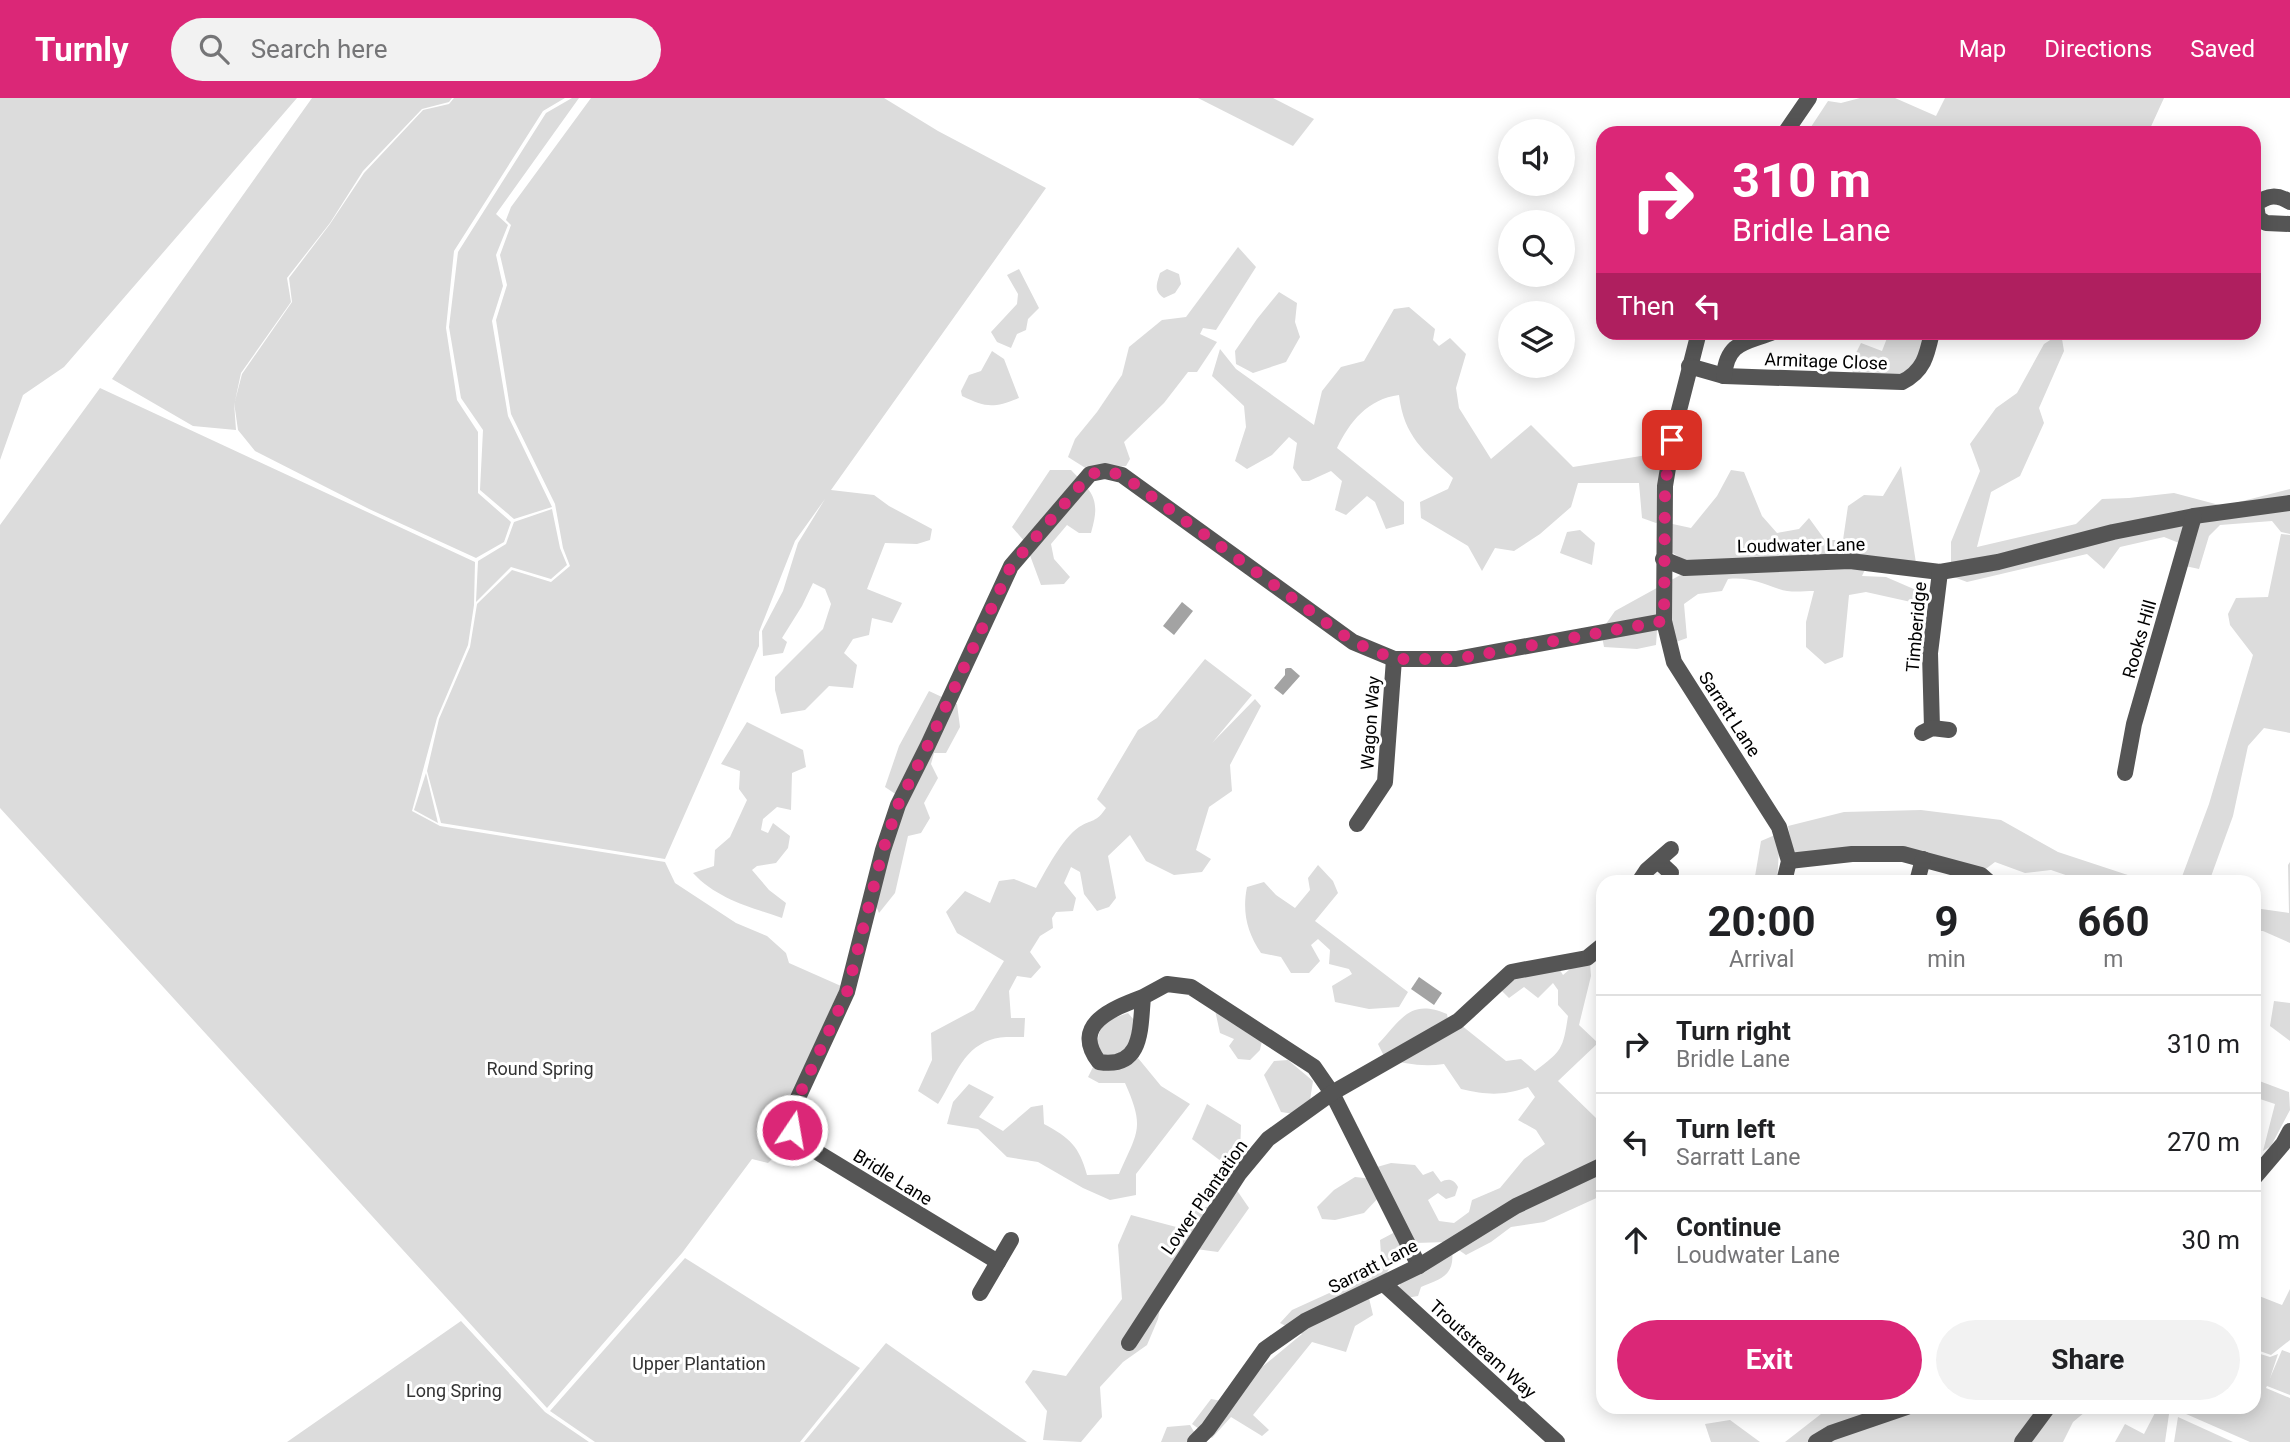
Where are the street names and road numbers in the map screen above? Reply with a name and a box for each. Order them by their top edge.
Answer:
street label: Armitage Close [1764,348,1888,374]
street label: Loudwater Lane [1737,533,1865,557]
street label: Timberidge [1902,581,1930,673]
street label: Rooks Hill [2118,597,2160,681]
street label: Sarratt Lane [1695,667,1765,761]
street label: Wagon Way [1356,675,1384,771]
street label: Lower Plantation [1157,1136,1251,1258]
street label: Bridle Lane [850,1144,936,1210]
street label: Sarratt Lane [1325,1235,1421,1297]
street label: Troutstream Way [1425,1295,1541,1403]

